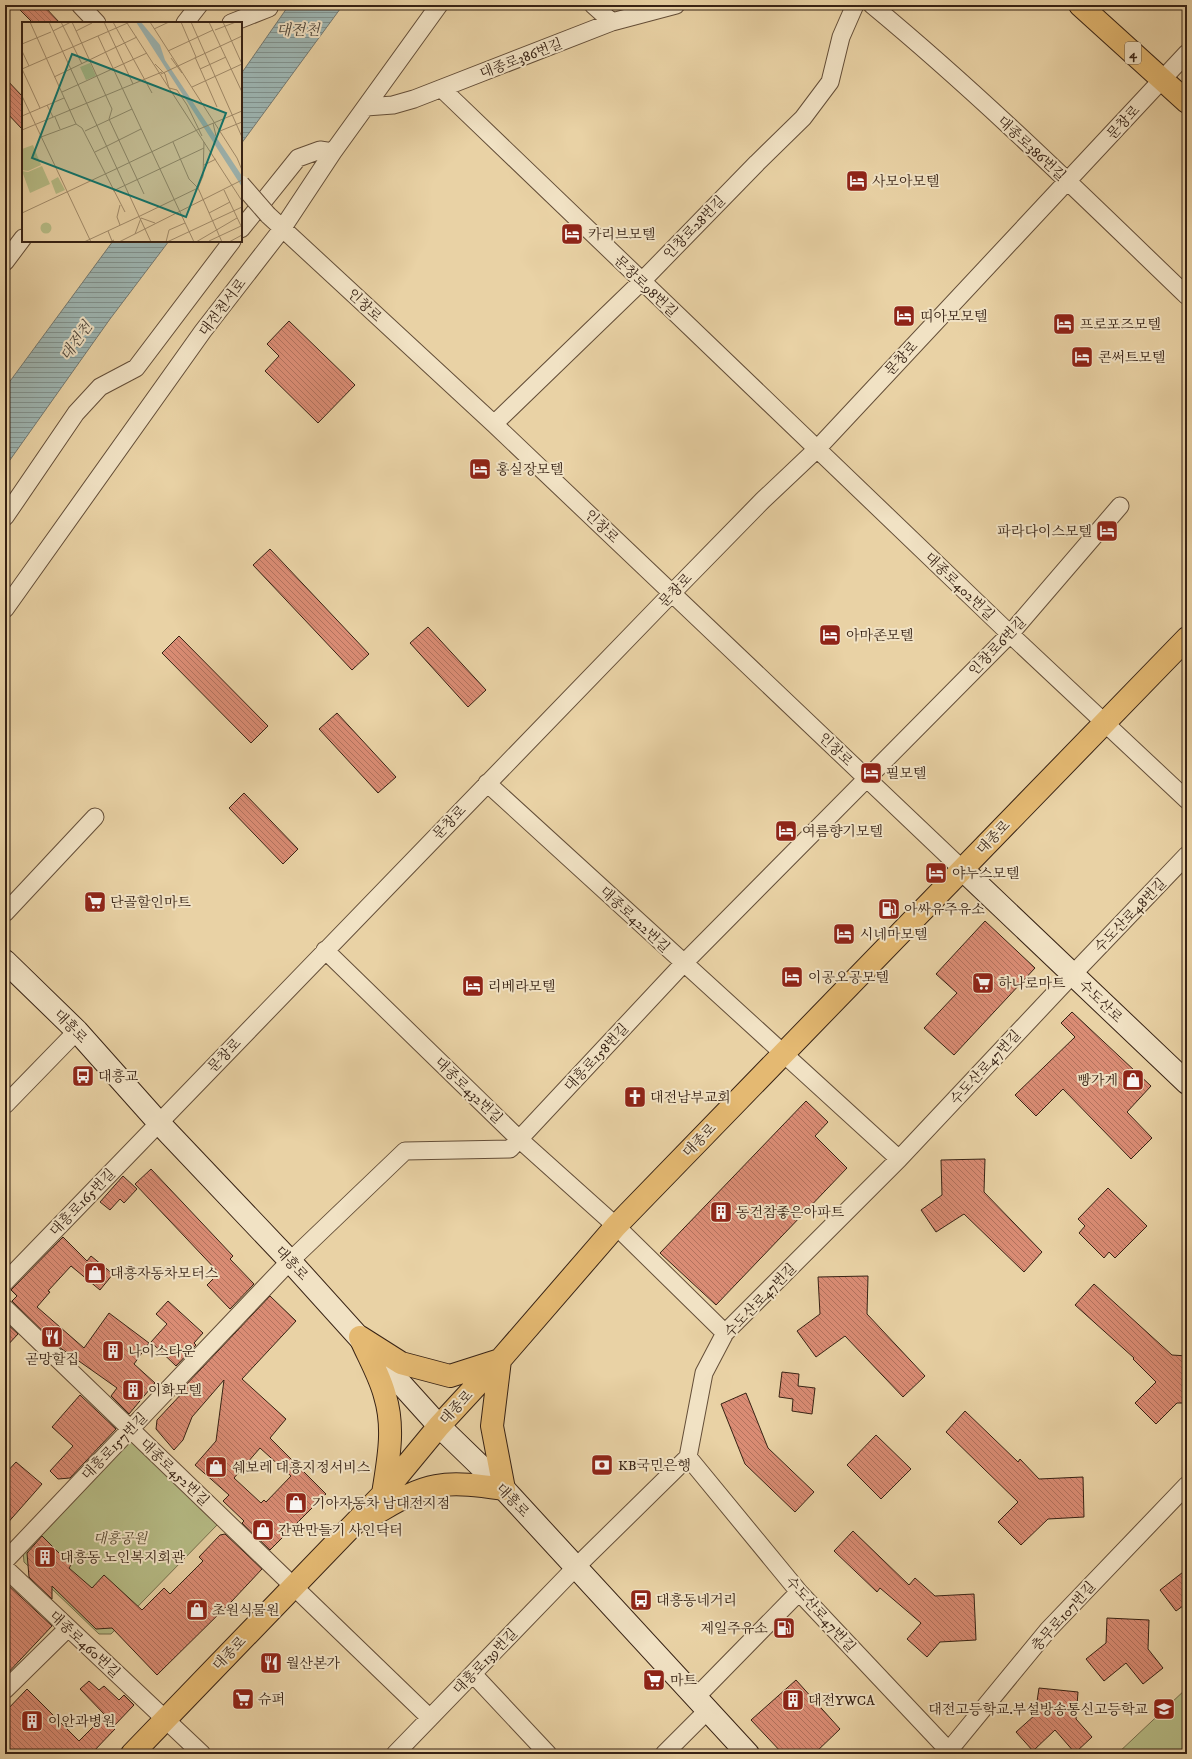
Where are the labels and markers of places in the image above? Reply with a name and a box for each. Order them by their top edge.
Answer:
hotel icon: 사모아모텔 [844,168,870,194]
place label: 사모아모텔 [872,173,940,191]
hotel icon: 카리브모텔 [559,221,585,247]
place label: 카리브모텔 [588,226,656,244]
hotel icon: 띠아모모텔 [891,303,917,329]
place label: 띠아모모텔 [920,308,988,326]
hotel icon: 프로포즈모텔 [1051,311,1077,337]
place label: 프로포즈모텔 [1080,316,1161,334]
hotel icon: 콘써트모텔 [1069,344,1095,370]
place label: 콘써트모텔 [1098,349,1166,367]
hotel icon: 홍실장모텔 [467,456,493,482]
place label: 홍실장모텔 [496,461,564,479]
hotel icon: 파라다이스모텔 [1094,518,1120,544]
place label: 파라다이스모텔 [997,523,1092,541]
hotel icon: 아마존모텔 [817,622,843,648]
place label: 아마존모텔 [846,627,914,645]
hotel icon: 필모텔 [858,760,884,786]
place label: 필모텔 [886,765,927,783]
hotel icon: 여름향기모텔 [773,818,799,844]
place label: 여름향기모텔 [802,823,883,841]
hotel icon: 야누스모텔 [923,860,949,886]
place label: 야누스모텔 [952,865,1020,883]
supermarket icon: 단골할인마트 [82,889,108,915]
place label: 단골할인마트 [110,894,192,912]
fuel station icon: 아싸유주유소 [876,896,902,922]
place label: 아싸유주유소 [904,901,986,919]
hotel icon: 시네마모텔 [831,921,857,947]
place label: 시네마모텔 [860,926,928,944]
hotel icon: 이공오공모텔 [779,964,805,990]
place label: 이공오공모텔 [808,969,889,987]
supermarket icon: 하나로마트 [970,970,996,996]
hotel icon: 리베라모텔 [460,973,486,999]
place label: 하나로마트 [998,975,1066,993]
place label: 리베라모텔 [488,978,556,996]
bus stop icon: 대흥교 [70,1063,96,1089]
shop icon: 빵가게 [1120,1067,1146,1093]
place label: 대흥교 [98,1068,139,1086]
place label: 빵가게 [1077,1072,1118,1090]
church icon: 대전남부교회 [622,1084,648,1110]
place label: 대전남부교회 [650,1089,731,1107]
building icon: 동건참좋은아파트 [708,1199,734,1225]
place label: 동건참좋은아파트 [736,1204,845,1222]
shop icon: 대흥자동차모터스 [82,1260,108,1286]
place label: 대흥자동차모터스 [110,1265,219,1283]
restaurant icon: 곧망할집 [39,1324,65,1350]
building icon: 나이스타운 [100,1338,126,1364]
place label: 나이스타운 [128,1343,196,1361]
place label: 곧망할집 [25,1351,79,1369]
building icon: 이화모텔 [120,1377,146,1403]
place label: 이화모텔 [148,1382,202,1400]
bank icon: KB국민은행 [589,1452,615,1478]
shop icon: 쉐보레 대흥지정서비스 [203,1454,229,1480]
place label: KB국민은행 [618,1457,691,1475]
place label: 쉐보레 대흥지정서비스 [232,1459,371,1477]
shop icon: 기아자동차 남대전지점 [283,1490,309,1516]
place label: 기아자동차 남대전지점 [312,1495,450,1513]
shop icon: 간판만들기 사인닥터 [250,1517,276,1543]
place label: 간판만들기 사인닥터 [278,1522,403,1540]
building icon: 대흥동 노인복지회관 [32,1544,58,1570]
place label: 대흥동 노인복지회관 [60,1549,185,1567]
bus stop icon: 대흥동네거리 [628,1587,654,1613]
place label: 대흥동네거리 [656,1592,737,1610]
shop icon: 초원식물원 [184,1597,210,1623]
place label: 초원식물원 [212,1602,280,1620]
fuel station icon: 제일주유소 [771,1615,797,1641]
place label: 제일주유소 [700,1620,768,1638]
restaurant icon: 월산본가 [258,1650,284,1676]
place label: 월산본가 [286,1655,341,1673]
supermarket icon: 마트 [641,1667,667,1693]
place label: 마트 [670,1672,698,1690]
supermarket icon: 슈퍼 [230,1686,256,1712]
building icon: 대전YWCA [780,1687,806,1713]
place label: 슈퍼 [258,1691,285,1709]
place label: 대전YWCA [808,1692,876,1710]
school or university icon: 대전고등학교.부설방송통신고등학교 [1151,1696,1177,1722]
place label: 대전고등학교.부설방송통신고등학교 [928,1701,1148,1719]
building icon: 이안과병원 [19,1708,45,1734]
place label: 이안과병원 [48,1713,116,1731]

